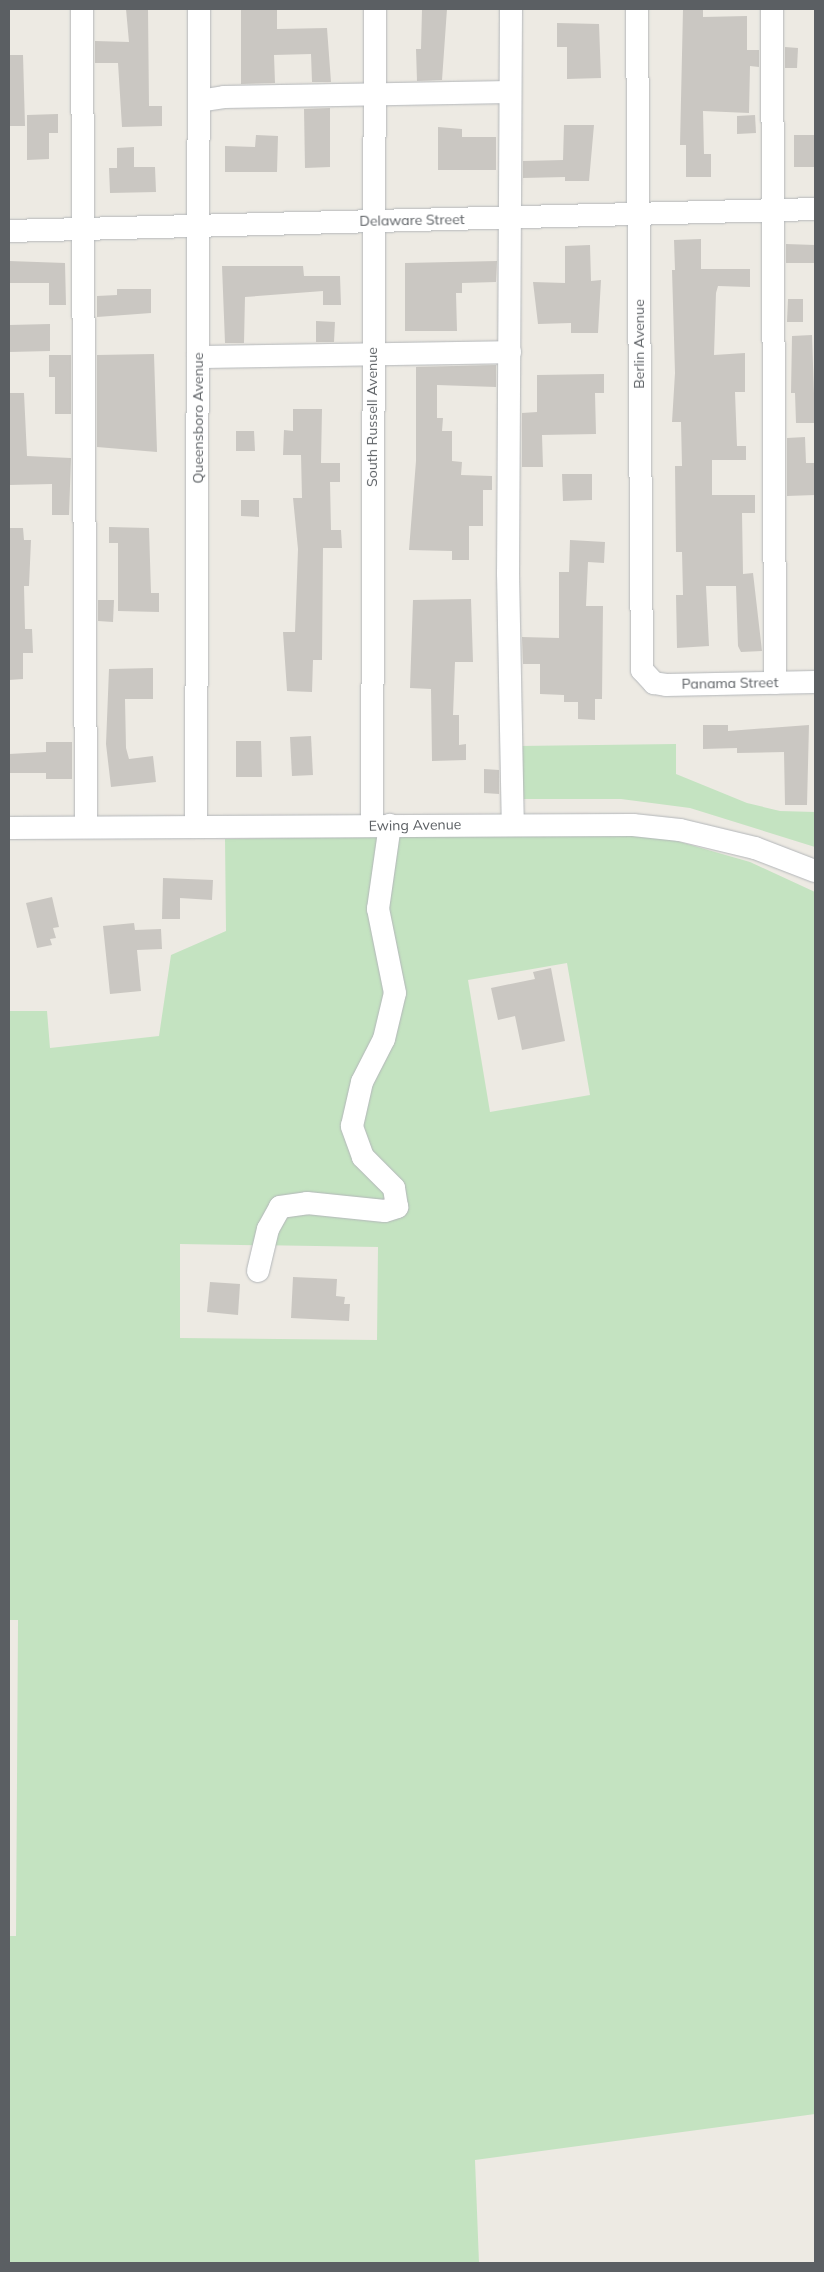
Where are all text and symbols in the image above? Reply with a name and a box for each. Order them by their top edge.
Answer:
street label: Delaware Street [359,211,465,229]
street label: Berlin Avenue [631,299,647,389]
street label: South Russell Avenue [364,347,380,487]
street label: Queensboro Avenue [190,352,206,484]
street label: Panama Street [681,674,779,692]
street label: Ewing Avenue [369,816,461,834]

